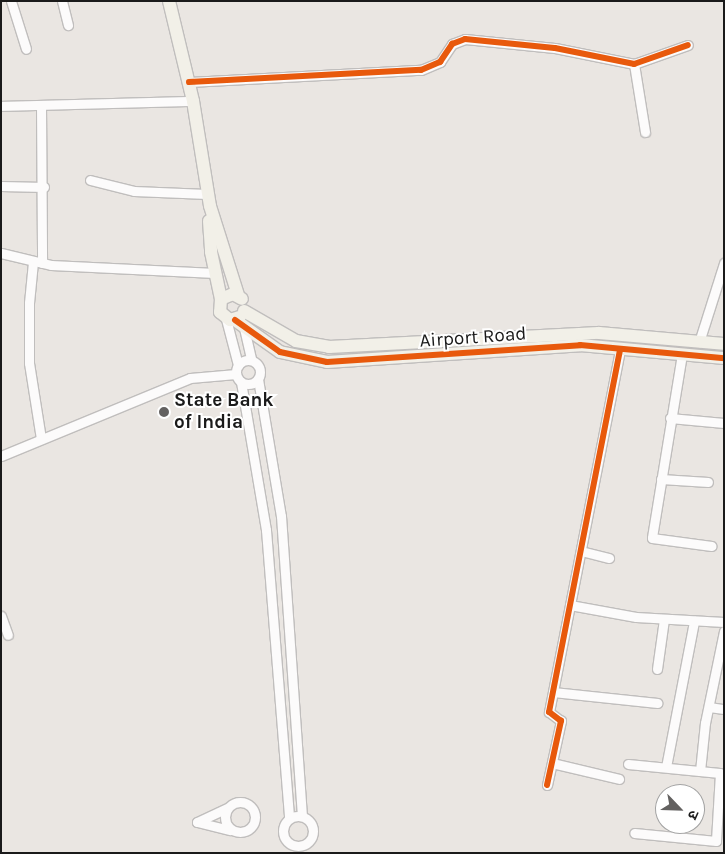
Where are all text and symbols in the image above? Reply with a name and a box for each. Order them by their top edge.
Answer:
street label: Airport Road [419,323,527,353]
place label: State Bank of India [174,390,274,434]
marker: State Bank of India [158,406,170,418]
north arrow [655,784,705,834]
text: उ [684,808,703,822]

